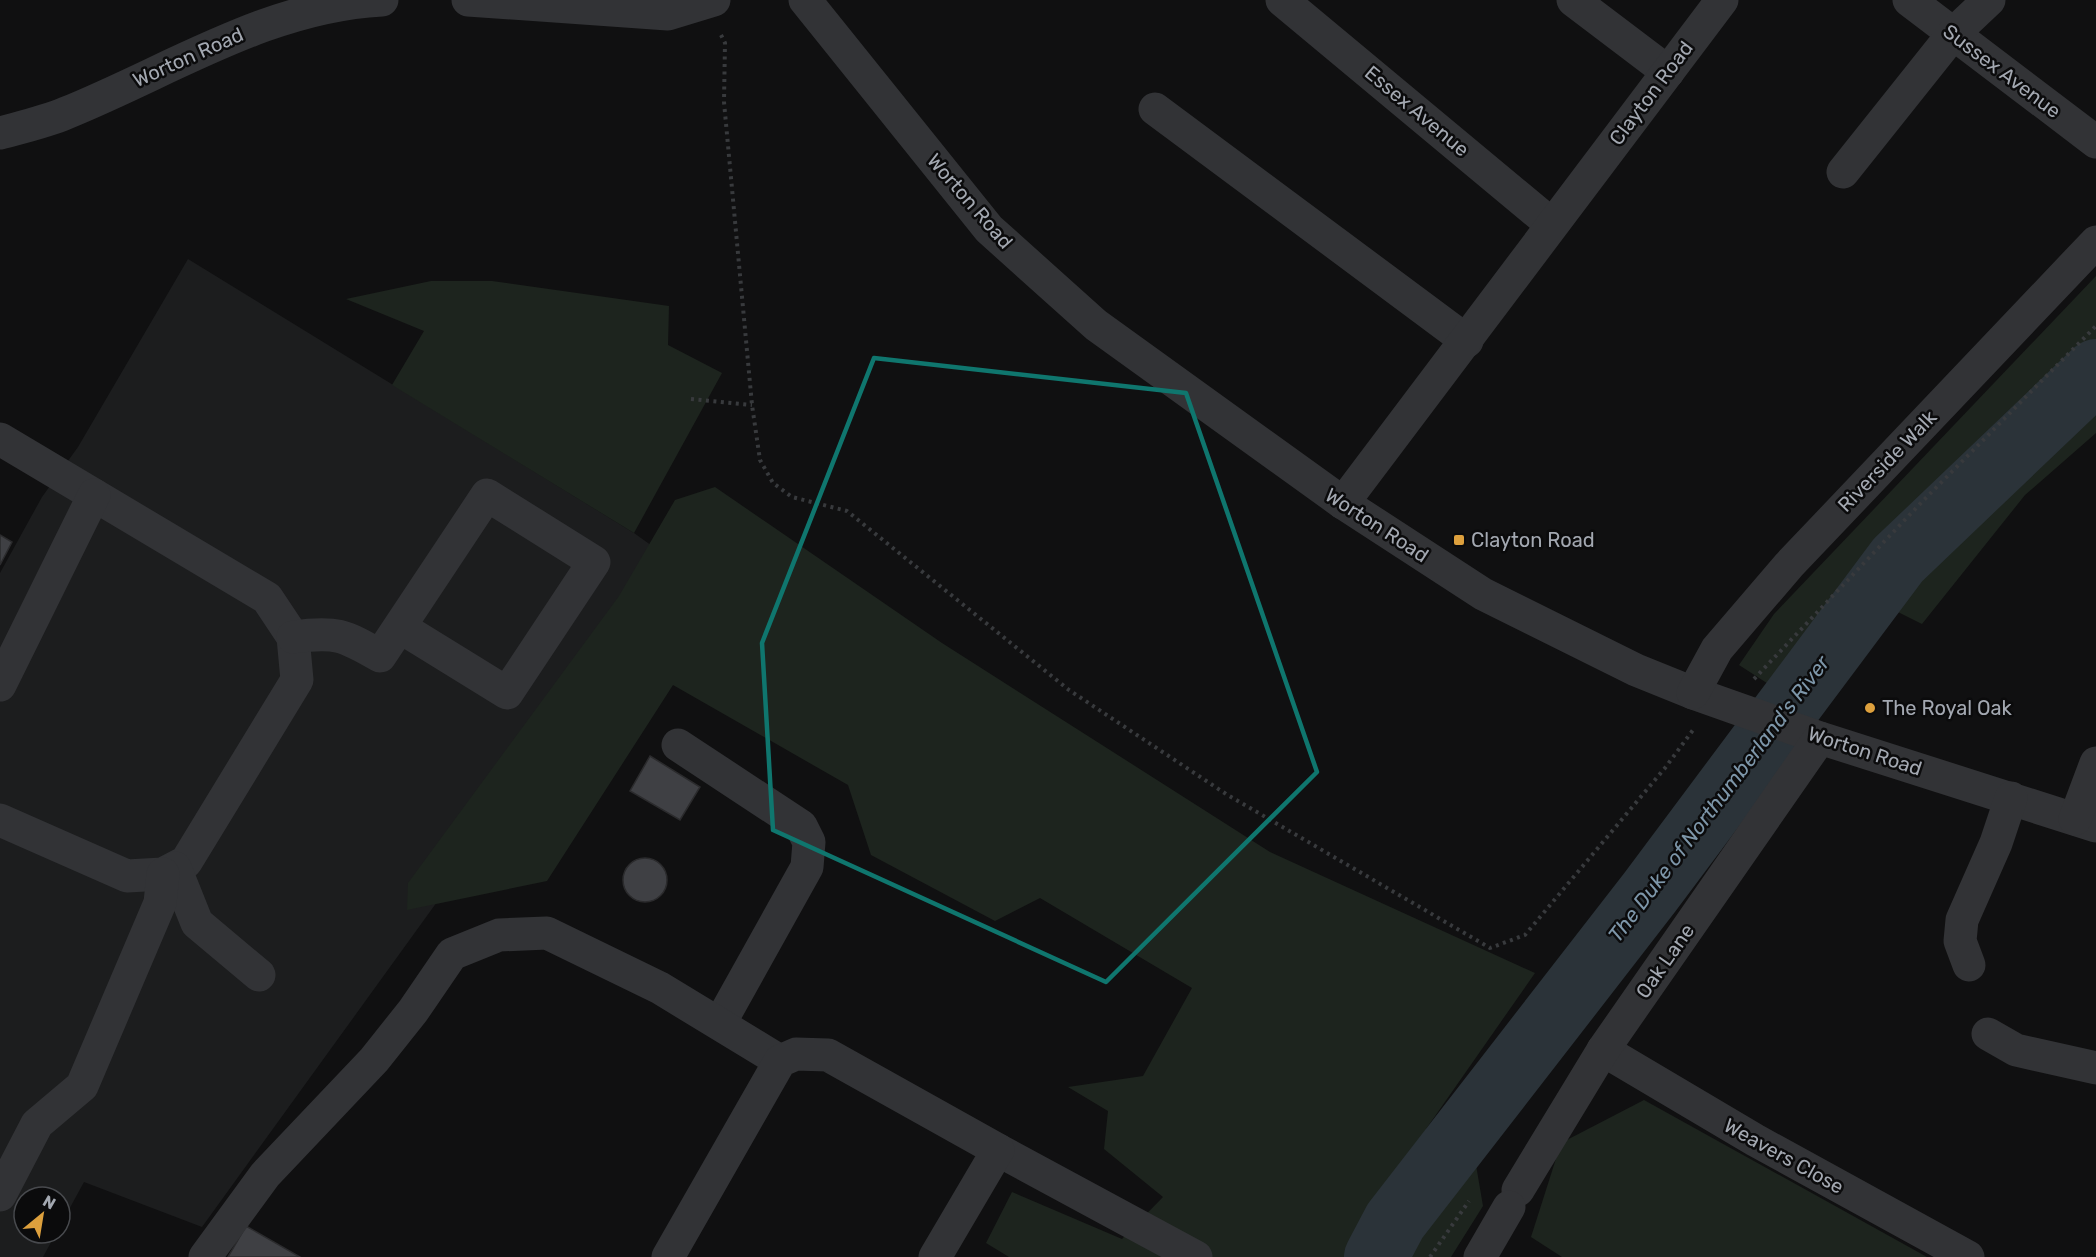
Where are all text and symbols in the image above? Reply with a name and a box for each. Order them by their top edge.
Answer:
street label: Sussex Avenue [1938,19,2066,123]
street label: Worton Road [129,22,247,92]
street label: Clayton Road [1604,36,1698,150]
street label: Essex Avenue [1360,60,1474,162]
street label: Worton Road [922,148,1018,254]
street label: Riverside Walk [1833,405,1942,517]
street label: Worton Road [1321,483,1433,567]
place label: Clayton Road [1471,528,1595,552]
marker: Clayton Road [1452,533,1466,547]
water label: The Duke of Northumberland's River [1603,650,1835,947]
place label: The Royal Oak [1882,696,2013,720]
marker: The Royal Oak [1863,701,1877,715]
street label: Worton Road [1805,721,1925,781]
street label: Oak Lane [1631,919,1699,1003]
street label: Weavers Close [1720,1113,1848,1199]
north arrow [12,1185,72,1245]
text: N [40,1191,59,1214]

